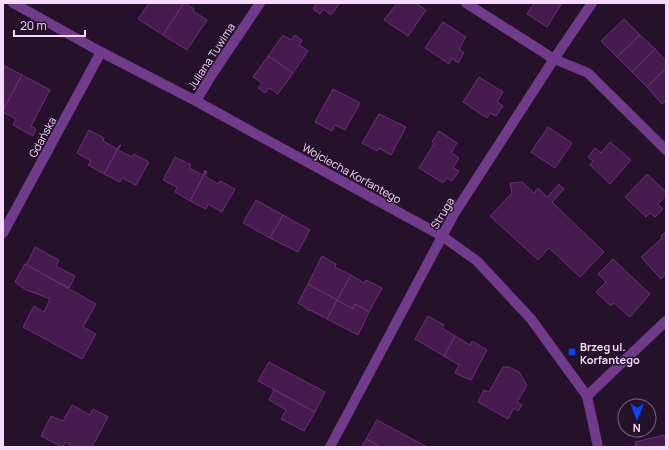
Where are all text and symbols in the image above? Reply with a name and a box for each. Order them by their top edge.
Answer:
scale bar [14,12,85,38]
text: 20 m [20,17,47,34]
street label: Juliana Tuwima [184,20,238,92]
street label: Gdańska [25,114,59,160]
street label: Wojciecha Korfantego [300,139,405,207]
street label: Struga [427,194,457,232]
place label: Brzeg ul. Korfantego [580,339,640,367]
marker: Brzeg ul. Korfantego [567,347,577,357]
north arrow [617,398,657,438]
text: N [633,421,641,436]

